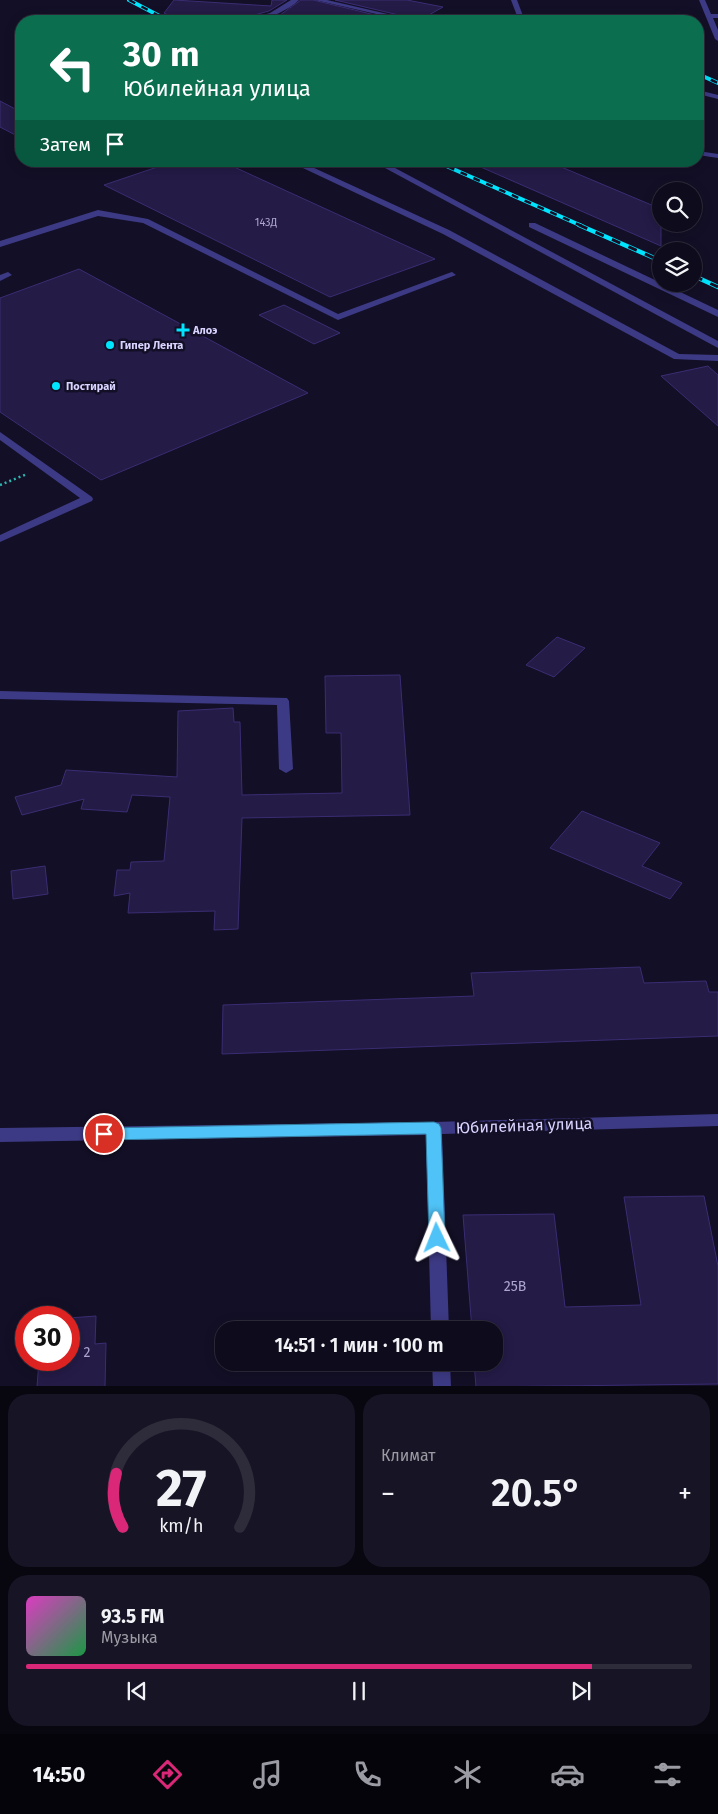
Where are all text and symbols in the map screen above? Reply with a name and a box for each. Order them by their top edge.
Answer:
text: 30 m [123,33,200,75]
icon: left [40,35,105,100]
text: Юбилейная улица [123,75,311,102]
icon: arrive [101,130,129,158]
text: Затем [40,133,91,156]
map controls [652,182,702,292]
button: search [652,182,702,232]
house number: 143Д [255,216,278,229]
button: layers [652,242,702,292]
marker: Алоэ [177,324,189,336]
place label: Алоэ [192,324,217,337]
marker: Гипер Лента [104,339,116,351]
place label: Гипер Лента [120,339,183,352]
marker: Постирай [50,380,62,392]
place label: Постирай [66,380,116,393]
pin [83,1113,125,1155]
street label: Юбилейная улица [455,1114,593,1137]
icon: arrive [90,1120,118,1148]
position arrow [410,1211,462,1263]
house number: 25В [504,1278,526,1295]
speed limit sign: 30 [15,1306,80,1371]
text: 14:51 · 1 мин · 100 m [274,1334,444,1357]
house number: 2 [84,1344,91,1361]
text: Климат [381,1446,436,1465]
text: 27 [156,1457,207,1520]
text: 20.5° [491,1470,582,1516]
text: − [381,1477,395,1510]
text: + [678,1477,692,1510]
text: km/h [159,1515,204,1537]
text: 93.5 FM [101,1605,164,1628]
text: Музыка [101,1628,158,1647]
icon: previous [123,1677,151,1705]
icon: pause [345,1677,373,1705]
icon: next [567,1677,595,1705]
icon: directions [150,1757,185,1792]
icon: music [250,1757,285,1792]
icon: phone [350,1757,385,1792]
icon: climate [450,1757,485,1792]
icon: car [550,1757,585,1792]
icon: filters [650,1757,685,1792]
text: 14:50 [33,1761,85,1788]

